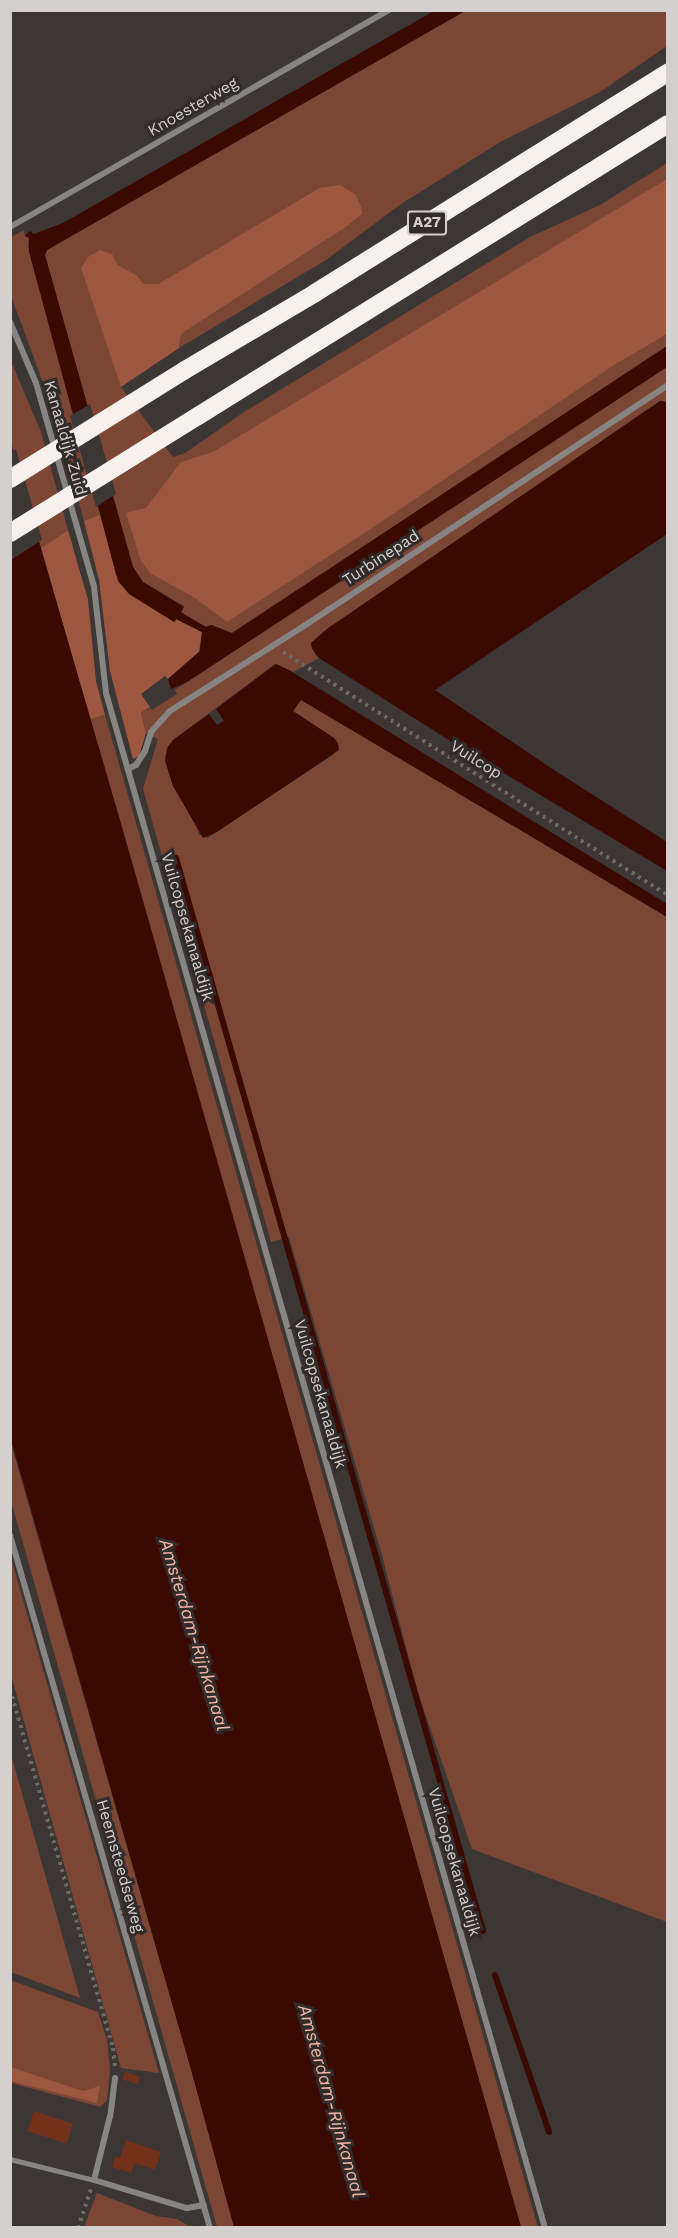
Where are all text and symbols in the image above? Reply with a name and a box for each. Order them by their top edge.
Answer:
street label: Knoesterweg [144,73,242,141]
road number: A27 [406,211,448,235]
street label: Kanaaldijk Zuid [39,378,91,498]
street label: Turbinepad [339,526,423,590]
street label: Vuilcop [447,737,505,783]
street label: Vuilcopsekanaaldijk [157,851,217,1003]
street label: Vuilcopsekanaaldijk [290,1318,350,1470]
water label: Amsterdam-Rijnkanaal [154,1536,234,1734]
street label: Vuilcopsekanaaldijk [424,1786,484,1938]
street label: Heemsteedseweg [92,1797,148,1935]
water label: Amsterdam-Rijnkanaal [293,2002,369,2200]

